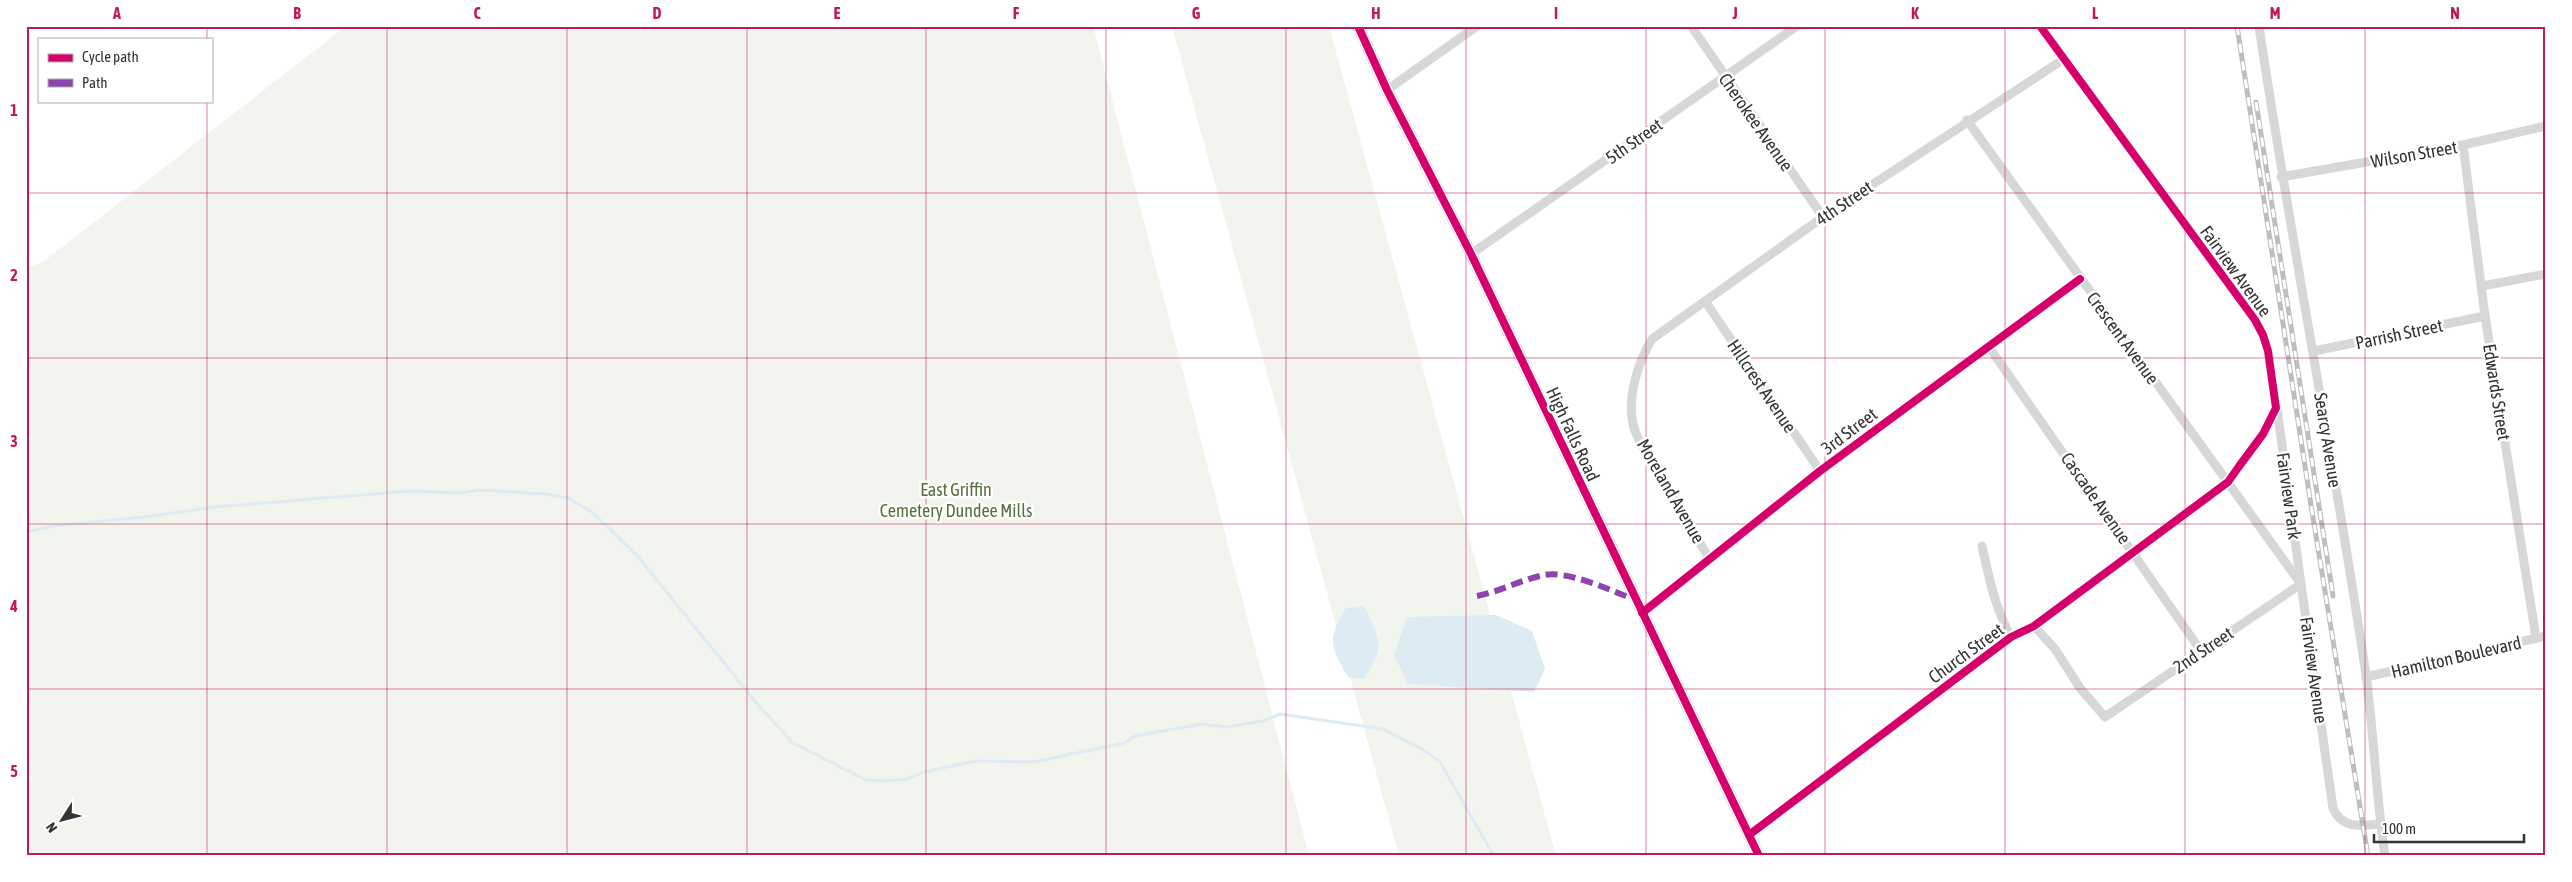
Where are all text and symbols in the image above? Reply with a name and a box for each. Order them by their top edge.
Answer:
text: A [112,4,121,22]
text: B [293,4,301,22]
text: C [473,4,481,22]
text: D [653,4,662,22]
text: E [834,4,841,22]
text: F [1013,4,1020,22]
text: G [1192,4,1201,22]
text: H [1371,4,1381,22]
text: I [1554,4,1558,22]
text: J [1731,4,1738,22]
text: K [1911,4,1919,22]
text: L [2092,4,2099,22]
text: M [2270,4,2280,22]
text: N [2450,4,2460,22]
legend [38,38,212,102]
text: Cycle path [82,48,139,65]
street label: Cherokee Avenue [1714,69,1798,175]
text: Path [82,74,108,91]
text: 1 [10,101,18,119]
street label: 5th Street [1602,114,1666,168]
street label: Wilson Street [2369,136,2459,172]
street label: 4th Street [1811,176,1877,230]
street label: Fairview Avenue [2196,221,2276,321]
text: 2 [10,266,18,284]
street label: Crescent Avenue [2082,288,2164,388]
street label: Parrish Street [2353,315,2445,353]
street label: Hillcrest Avenue [1723,335,1801,437]
street label: Edwards Street [2479,342,2515,442]
street label: High Falls Road [1542,384,1604,484]
street label: Searcy Avenue [2310,391,2346,489]
street label: 3rd Street [1817,403,1881,459]
text: 3 [10,432,18,450]
street label: Moreland Avenue [1633,435,1709,547]
street label: Cascade Avenue [2057,448,2135,548]
street label: Fairview Park [2273,451,2305,541]
park label: East Griffin Cemetery Dundee Mills [880,479,1032,521]
text: 4 [9,597,18,615]
street label: Fairview Avenue [2296,615,2332,725]
street label: Church Street [1924,619,2008,687]
street label: 2nd Street [2169,622,2237,678]
street label: Hamilton Boulevard [2389,632,2523,682]
text: 5 [10,762,18,780]
north arrow [38,794,88,844]
scale bar [2374,812,2524,844]
text: N [43,820,60,836]
text: 100 m [2382,820,2416,837]

